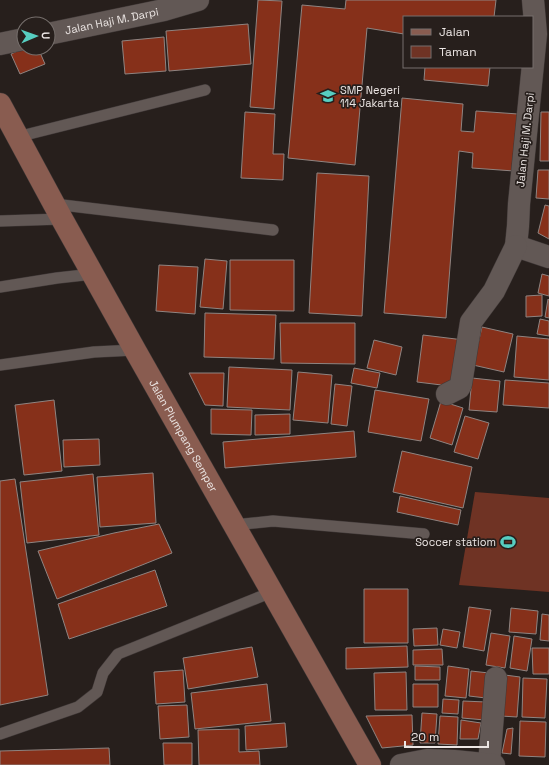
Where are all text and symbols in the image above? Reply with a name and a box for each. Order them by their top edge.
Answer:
street label: Jalan Haji M. Darpi [64,4,160,37]
north arrow [16,16,56,56]
legend [403,16,533,68]
text: Jalan [439,24,470,40]
text: U [39,32,53,40]
text: Taman [439,44,476,60]
place label: SMP Negeri 114 Jakarta [340,83,400,110]
school or university icon: SMP Negeri 114 Jakarta [319,87,337,105]
street label: Jalan Haji M. Darpi [513,92,537,188]
street label: Jalan Plumpang Semper [146,377,221,494]
sports icon: Soccer statiom [499,533,517,551]
place label: Soccer statiom [415,535,496,549]
scale bar [405,723,488,749]
text: 20 m [411,729,439,745]

